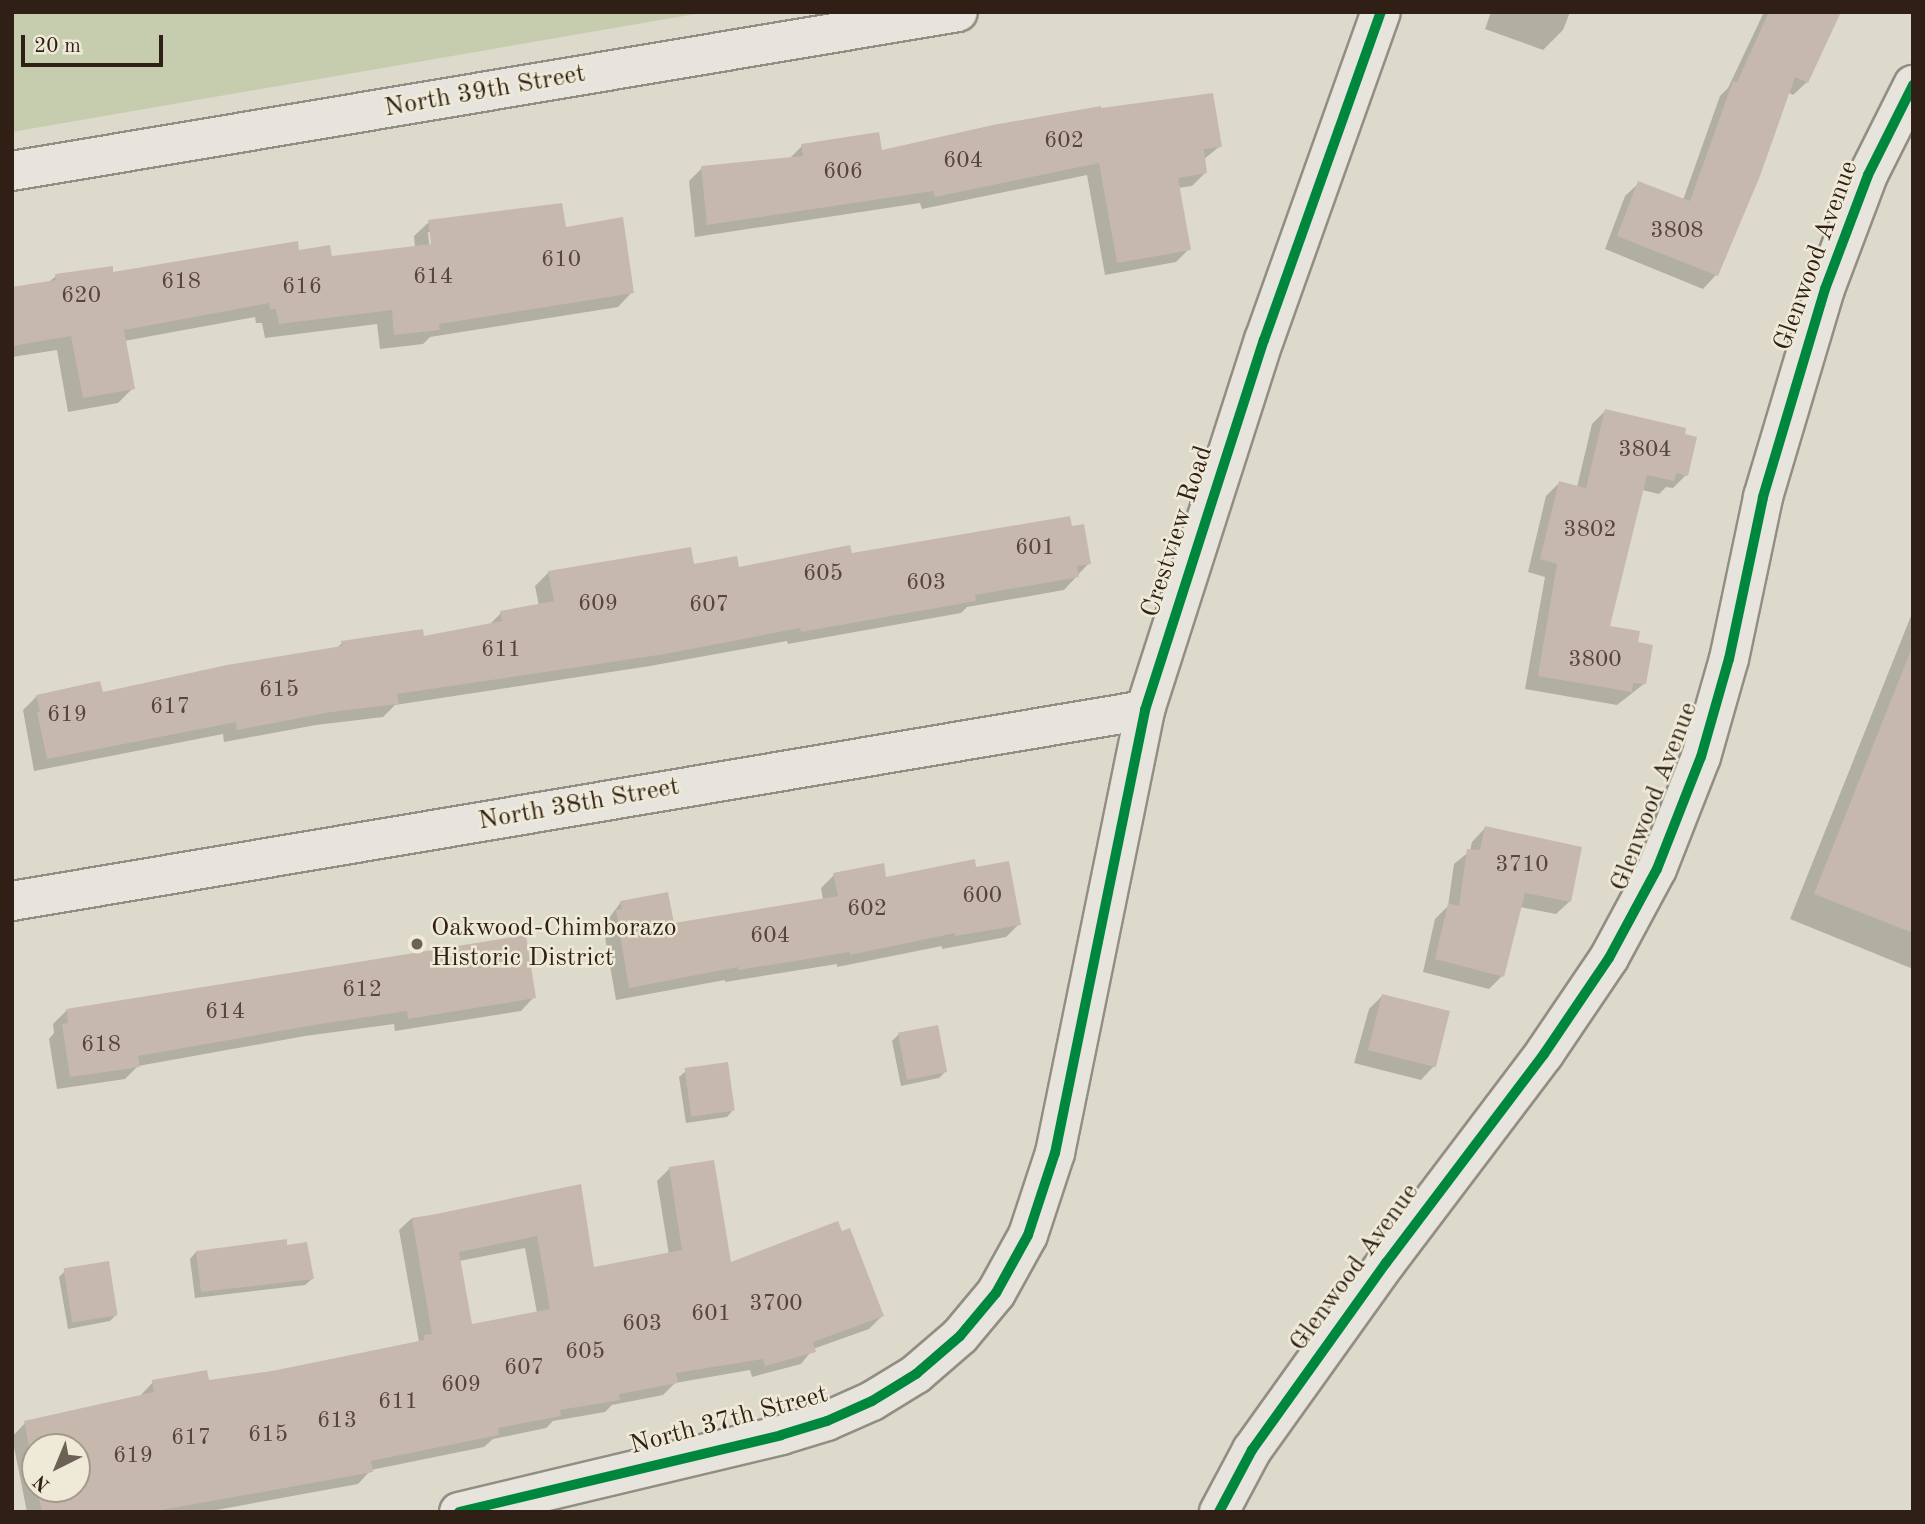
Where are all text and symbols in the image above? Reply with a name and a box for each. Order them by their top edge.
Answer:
scale bar [24,21,166,65]
text: 20 m [34,36,81,57]
street label: North 39th Street [382,59,588,125]
house number: 602 [1044,127,1084,155]
house number: 604 [943,147,983,175]
street label: Glenwood Avenue [1768,157,1866,355]
house number: 606 [823,158,863,186]
house number: 3808 [1650,217,1704,245]
house number: 610 [541,246,581,274]
house number: 614 [413,263,453,291]
house number: 618 [161,268,201,296]
house number: 616 [282,273,322,301]
house number: 620 [61,282,101,310]
house number: 3804 [1618,436,1672,464]
street label: Crestview Road [1136,442,1220,622]
house number: 3802 [1563,516,1617,544]
house number: 601 [1015,534,1055,562]
house number: 605 [803,560,843,588]
house number: 603 [906,569,946,597]
house number: 609 [578,590,618,618]
house number: 607 [689,591,729,619]
house number: 611 [481,636,521,664]
house number: 3800 [1568,646,1622,674]
house number: 615 [259,676,299,704]
house number: 617 [150,693,190,721]
street label: Glenwood Avenue [1605,698,1705,896]
house number: 619 [47,701,87,729]
street label: North 38th Street [476,772,682,838]
house number: 3710 [1495,851,1549,879]
house number: 600 [962,882,1002,910]
house number: 602 [847,895,887,923]
place label: Oakwood-Chimborazo Historic District [431,913,677,974]
house number: 604 [750,922,790,950]
marker: Oakwood-Chimborazo Historic District [409,936,425,952]
house number: 612 [342,976,382,1004]
house number: 614 [205,998,245,1026]
house number: 618 [81,1031,121,1059]
street label: Glenwood Avenue [1284,1178,1426,1358]
house number: 3700 [749,1290,803,1318]
house number: 601 [691,1300,731,1328]
house number: 603 [622,1310,662,1338]
house number: 605 [565,1338,605,1366]
house number: 607 [504,1354,544,1382]
house number: 609 [441,1371,481,1399]
street label: North 37th Street [627,1380,831,1462]
house number: 611 [378,1388,418,1416]
house number: 613 [317,1407,357,1435]
house number: 615 [248,1421,288,1449]
house number: 617 [171,1424,211,1452]
north arrow [21,1433,91,1503]
house number: 619 [113,1442,153,1470]
text: N [31,1470,54,1494]

